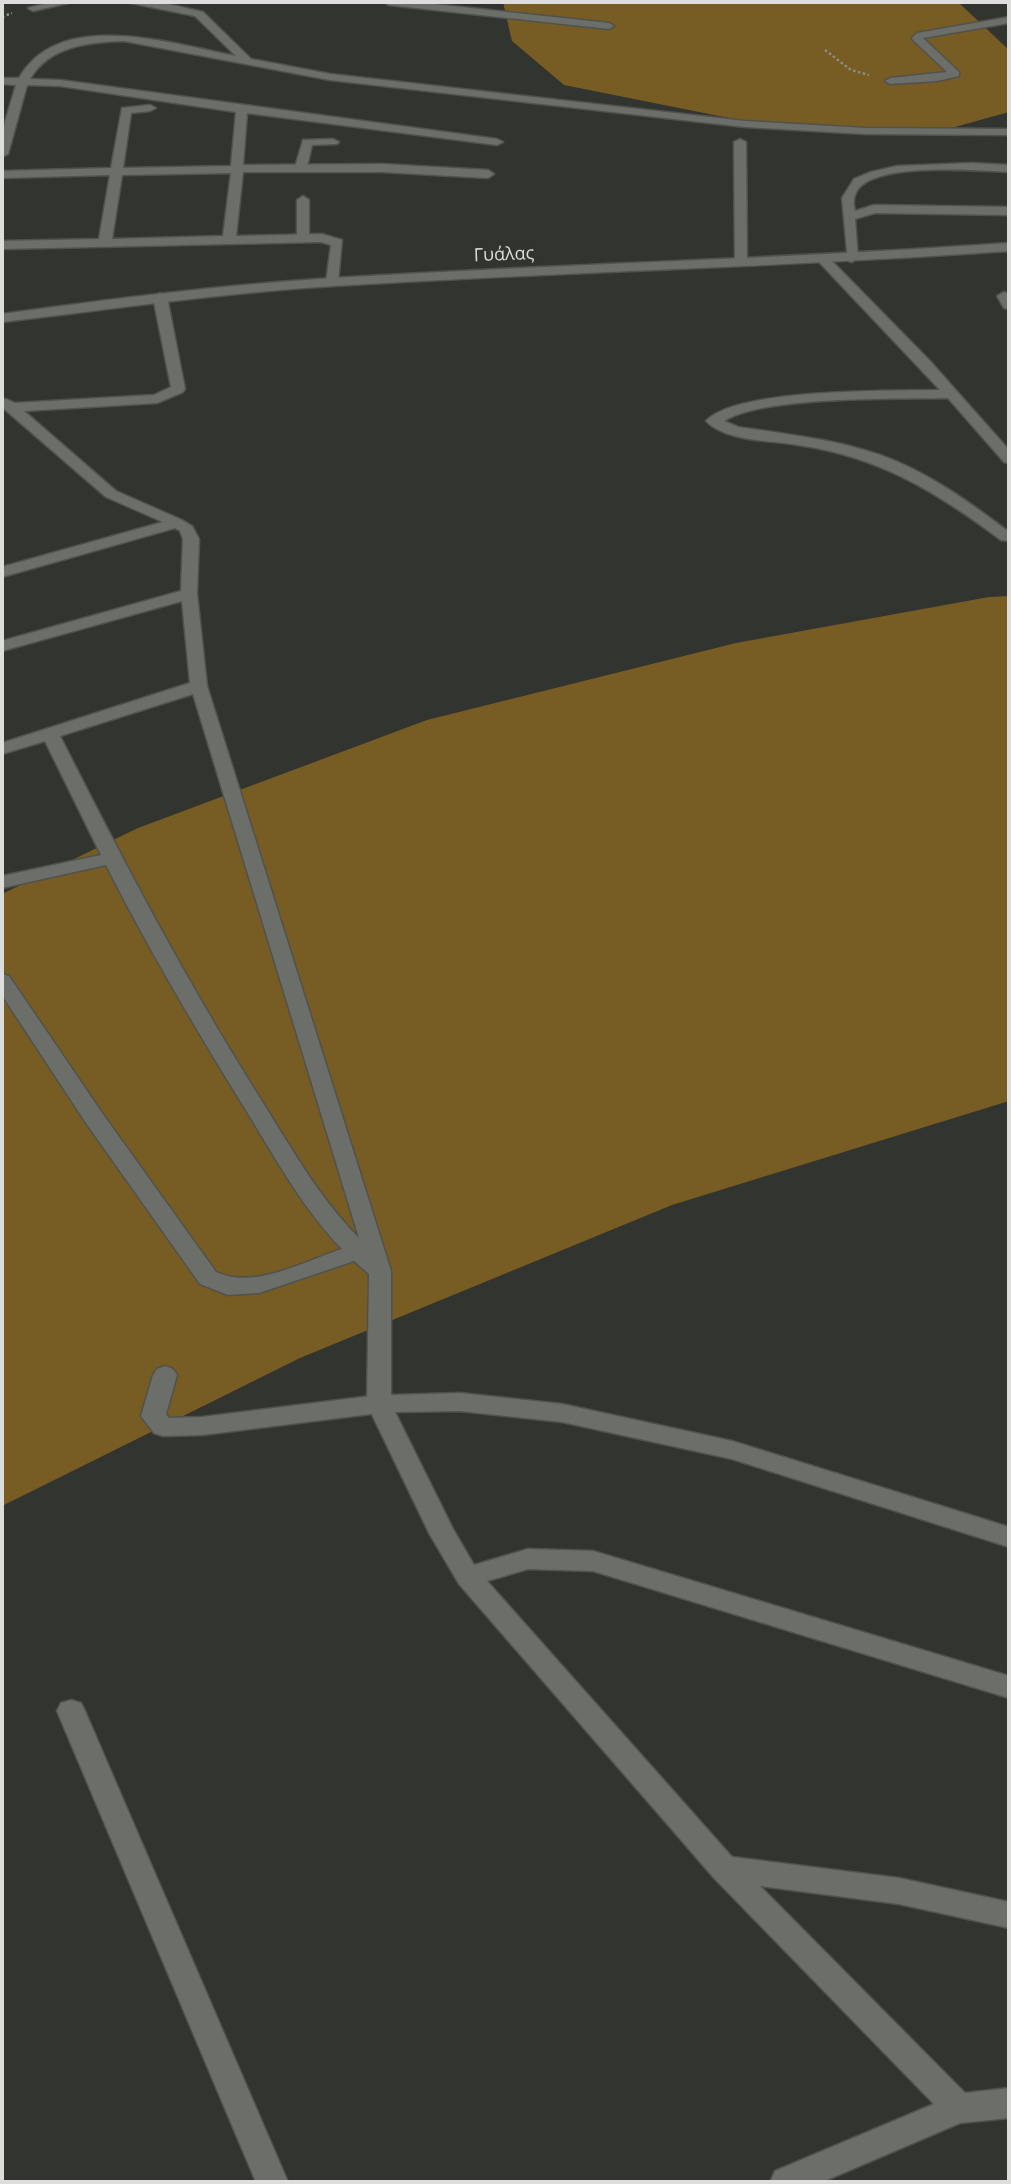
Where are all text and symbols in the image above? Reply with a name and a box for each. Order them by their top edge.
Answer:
street label: Γυάλας [473,243,535,267]

